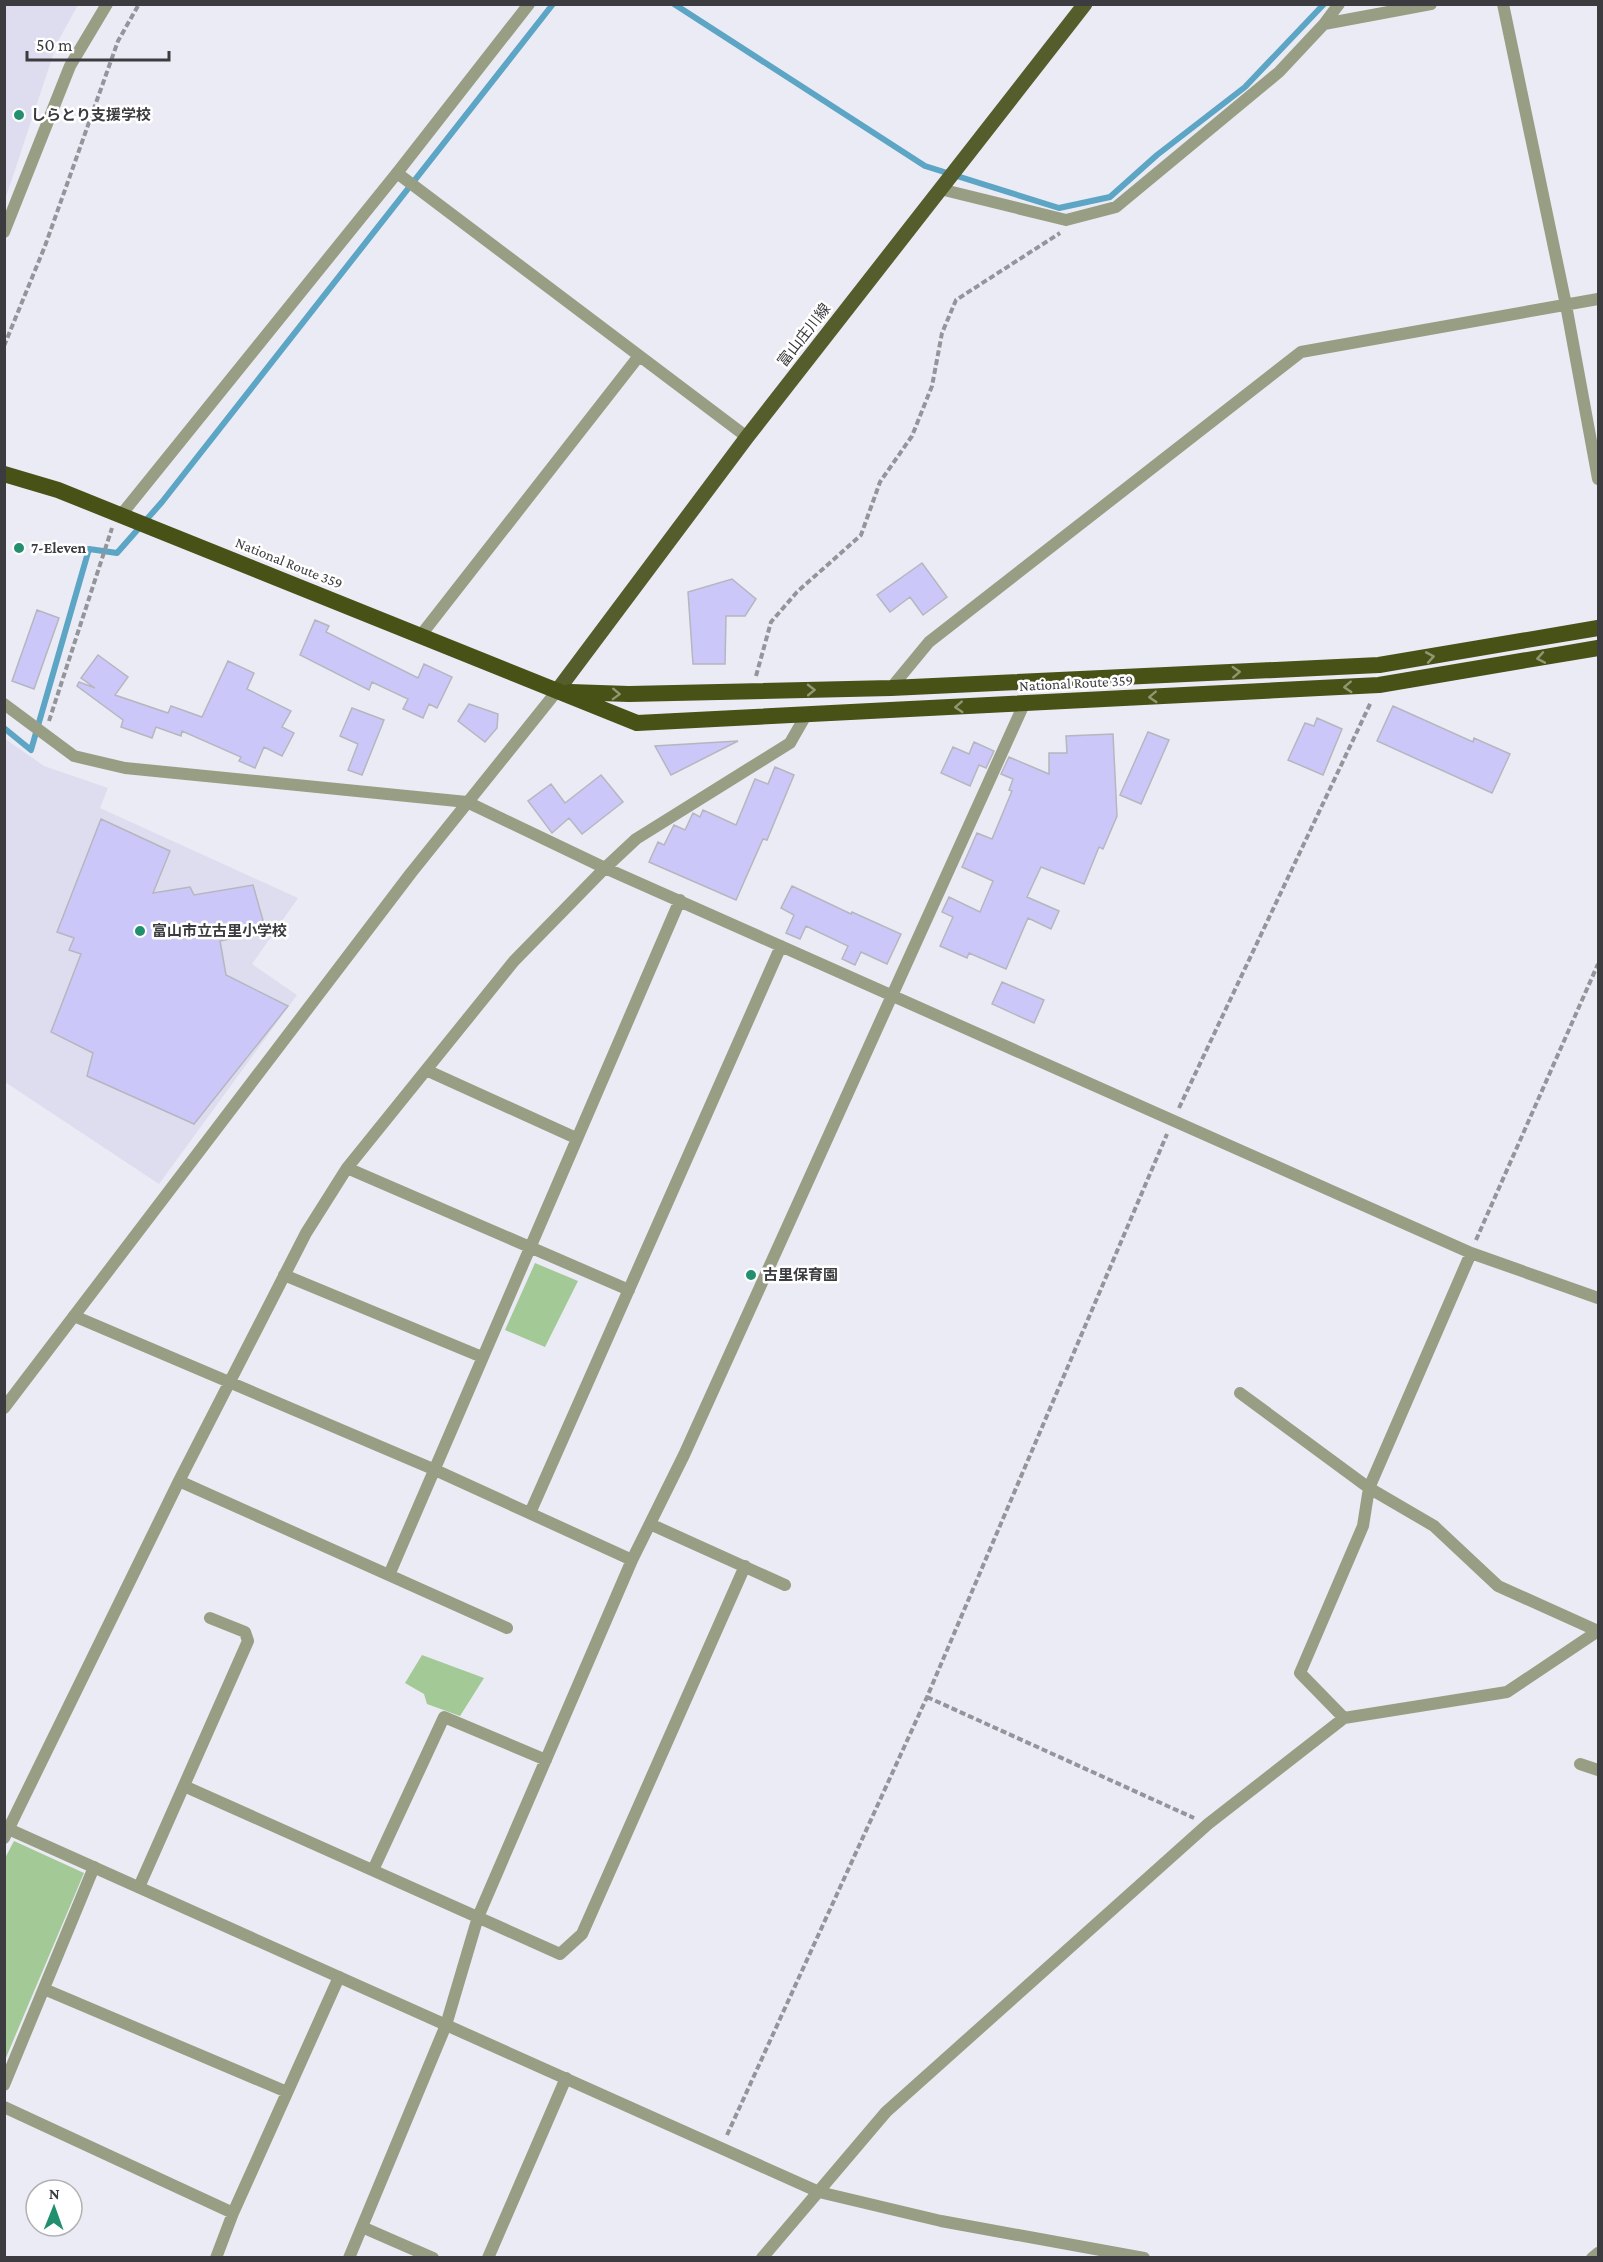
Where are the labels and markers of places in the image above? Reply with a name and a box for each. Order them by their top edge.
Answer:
place label: しらとり支援学校 [31,107,151,123]
marker: しらとり支援学校 [12,108,26,122]
place label: 7-Eleven [31,540,87,556]
marker: 7-Eleven [12,541,26,555]
place label: 富山市立古里小学校 [152,923,287,939]
marker: 富山市立古里小学校 [133,924,147,938]
place label: 古里保育園 [763,1267,838,1283]
marker: 古里保育園 [744,1268,758,1282]

